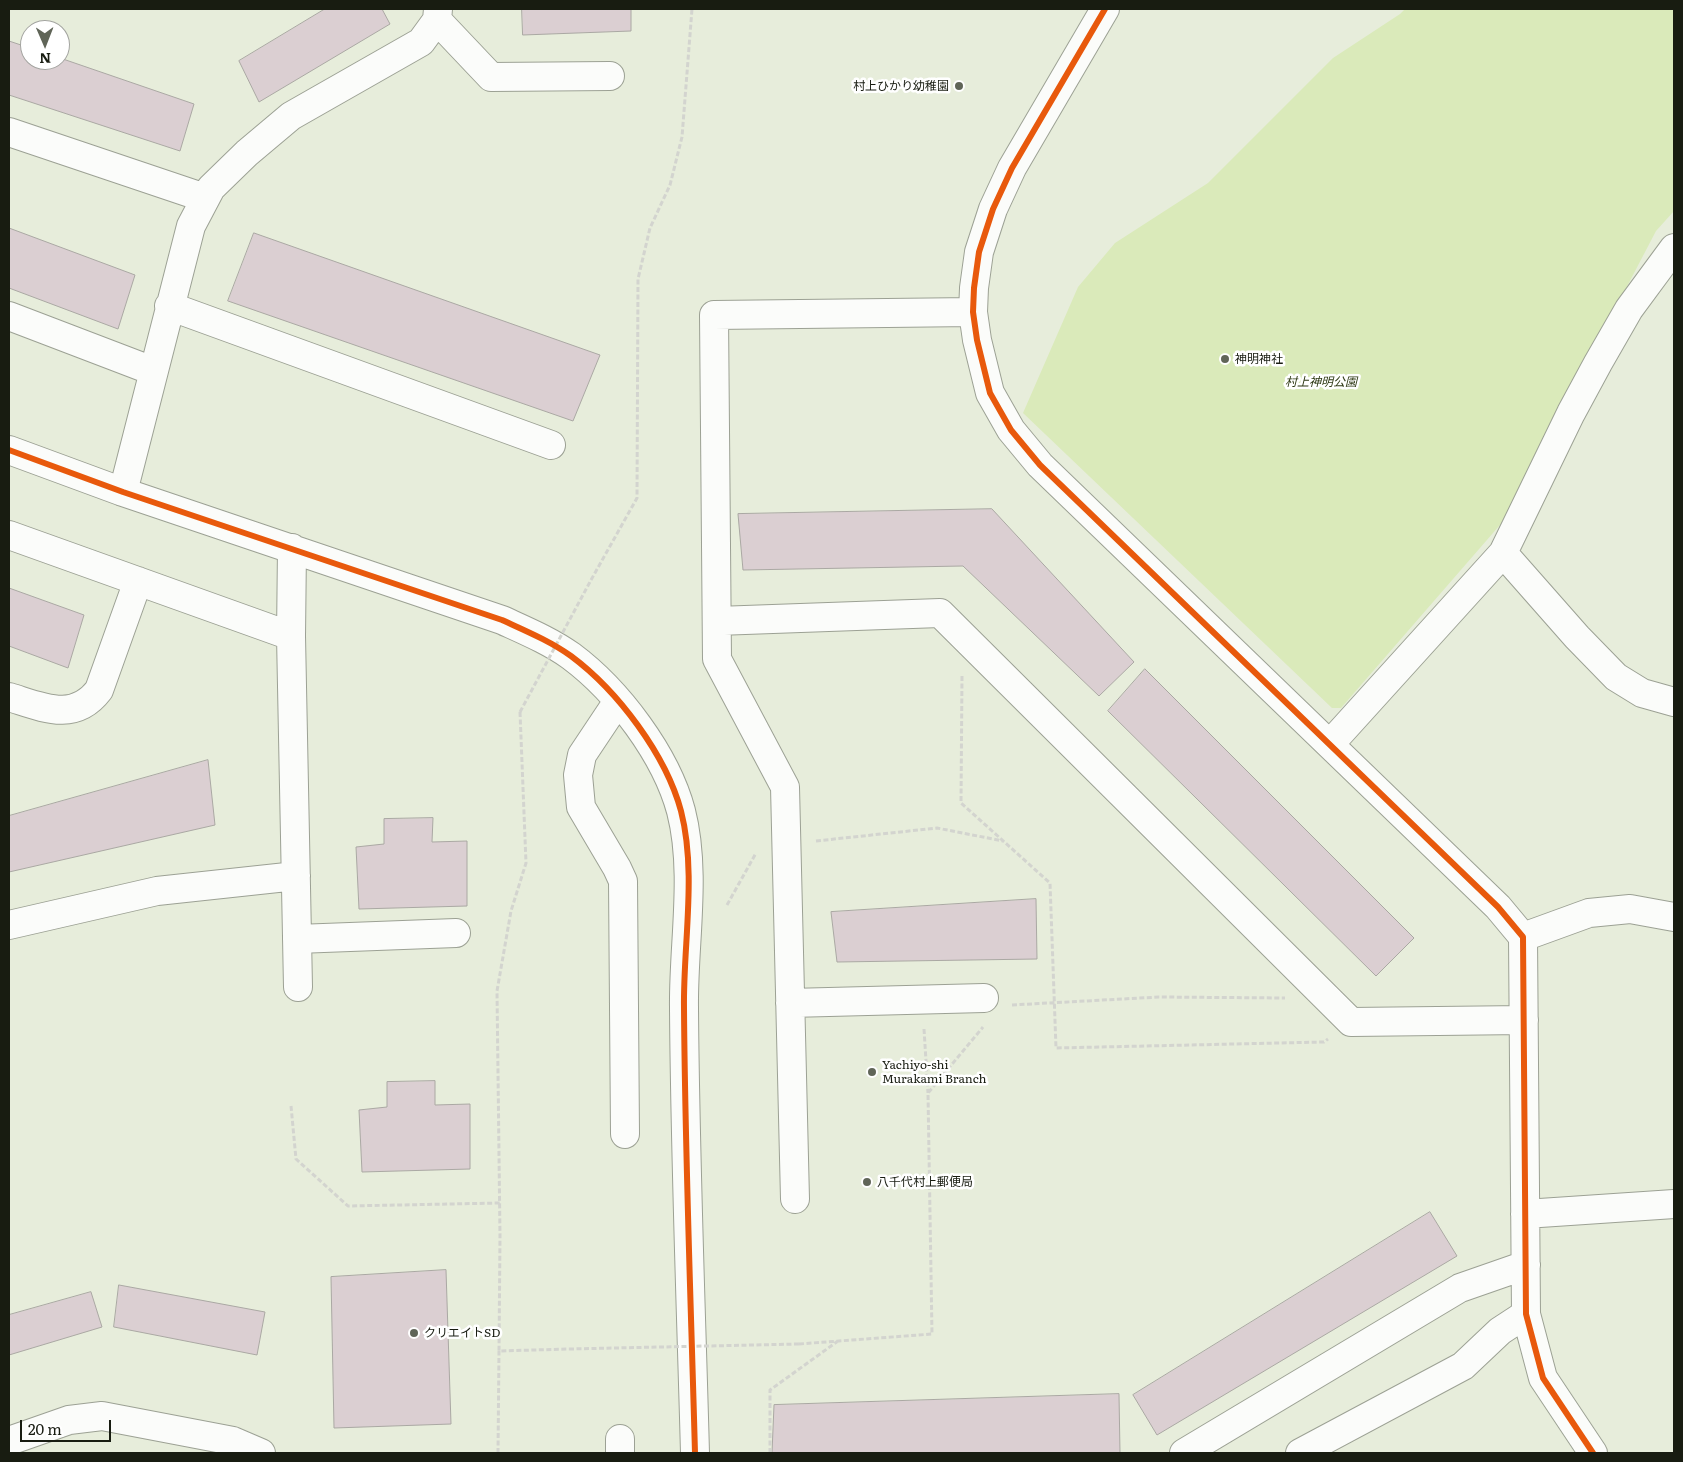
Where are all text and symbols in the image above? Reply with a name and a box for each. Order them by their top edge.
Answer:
north arrow [20,20,70,70]
text: N [39,49,51,69]
place label: 村上ひかり幼稚園 [853,79,949,93]
marker: 村上ひかり幼稚園 [953,80,965,92]
place label: 神明神社 [1235,352,1283,366]
marker: 神明神社 [1219,353,1231,365]
park label: 村上神明公園 [1285,375,1357,389]
place label: Yachiyo-shi Murakami Branch [882,1058,987,1086]
marker: Yachiyo-shi Murakami Branch [866,1066,878,1078]
place label: 八千代村上郵便局 [877,1175,973,1189]
marker: 八千代村上郵便局 [861,1176,873,1188]
place label: クリエイトSD [424,1326,500,1340]
marker: クリエイトSD [408,1327,420,1339]
scale bar [22,1410,114,1442]
text: 20 m [28,1417,62,1440]

